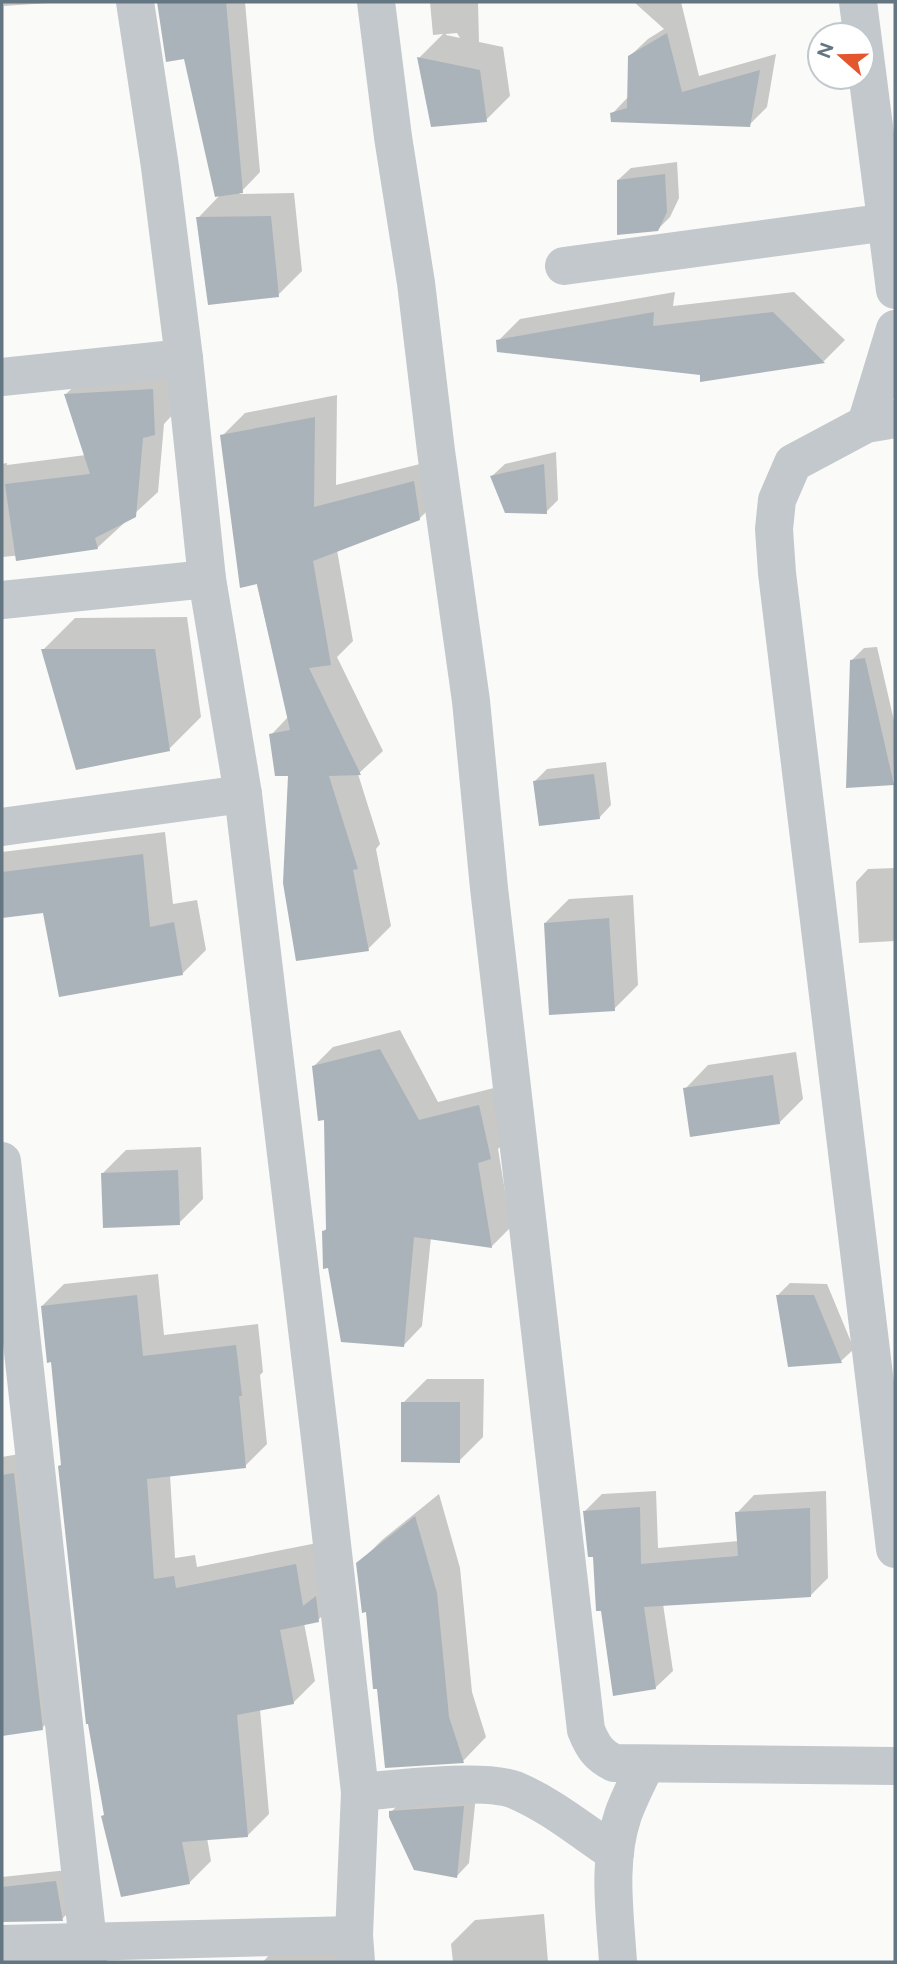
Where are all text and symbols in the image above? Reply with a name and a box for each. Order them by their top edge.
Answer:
north arrow [806,21,876,91]
text: N [812,40,839,61]

